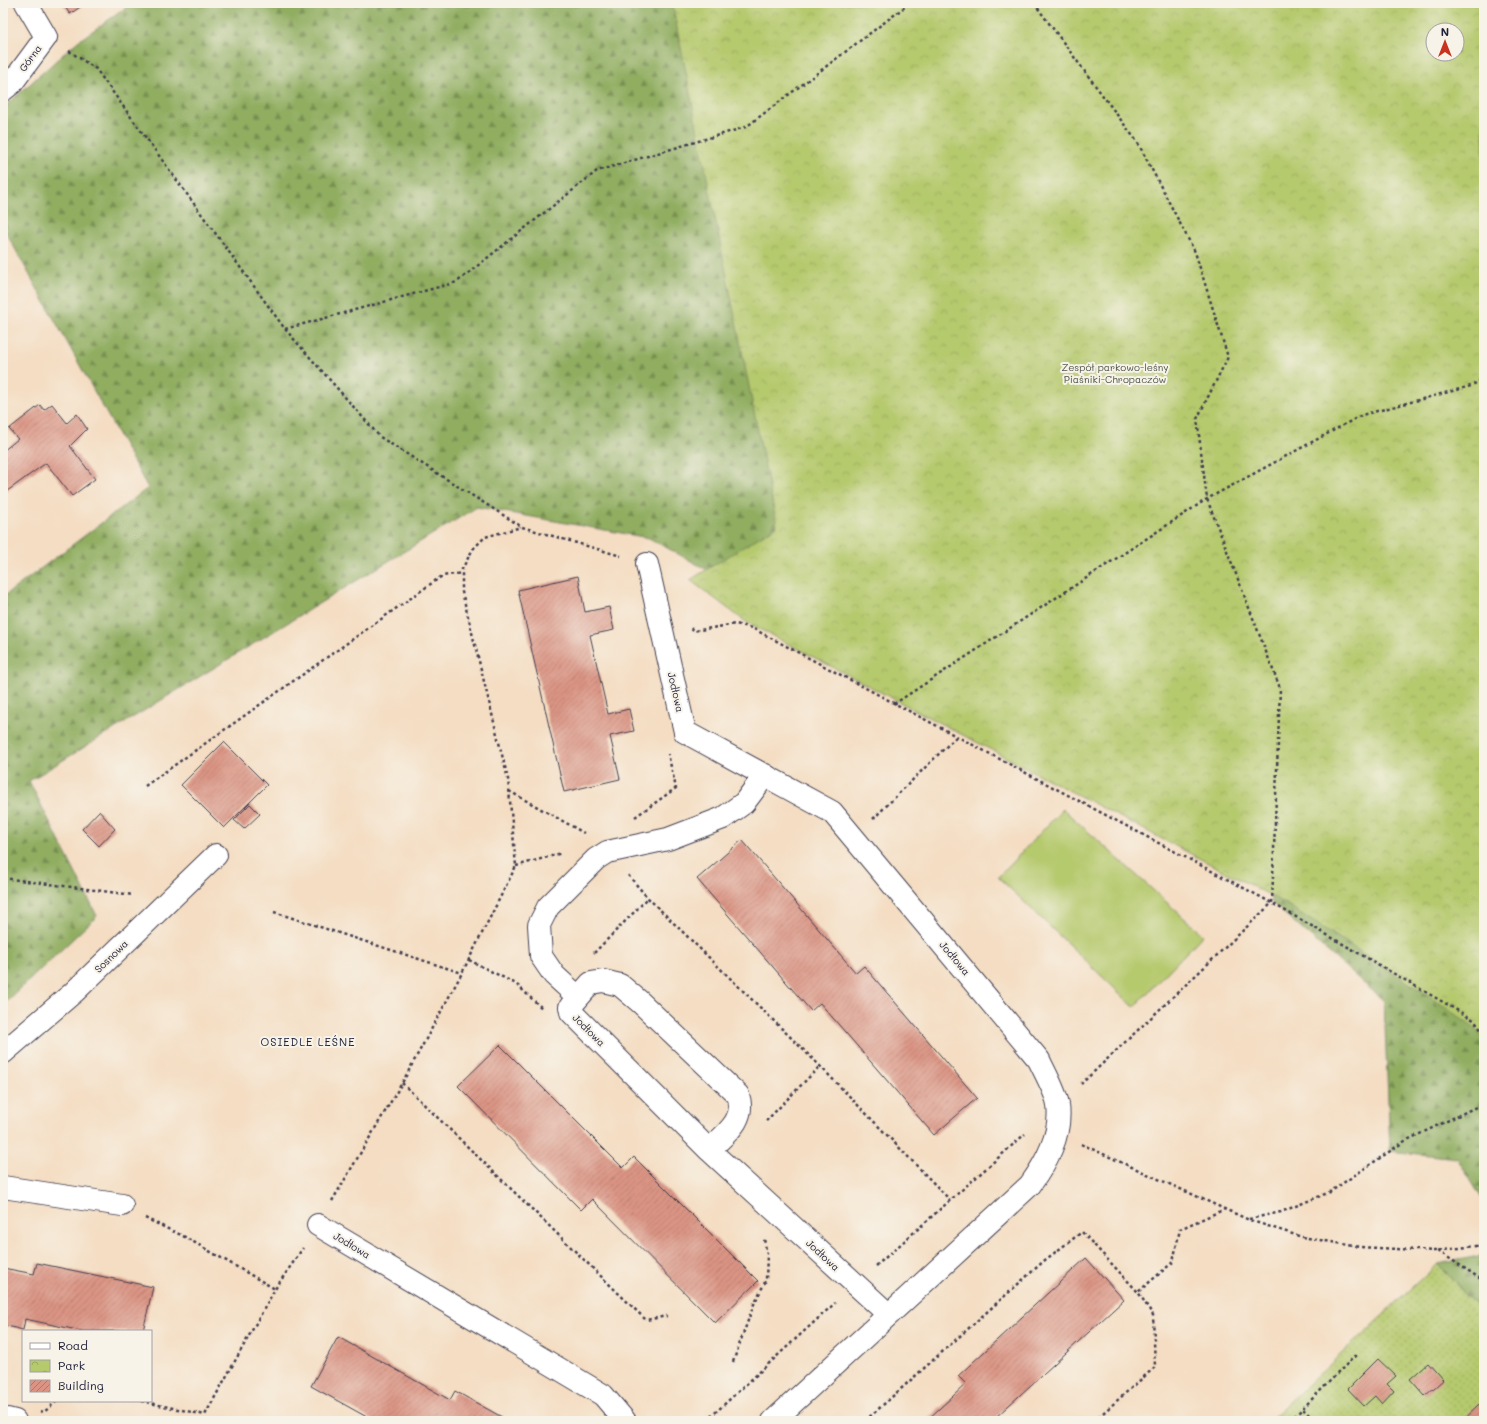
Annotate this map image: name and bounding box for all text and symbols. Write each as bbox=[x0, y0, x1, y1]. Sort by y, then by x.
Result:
north arrow bbox=[1425, 22, 1465, 62]
text: N bbox=[1441, 24, 1449, 39]
street label: Górna bbox=[15, 42, 45, 74]
park label: Zespół parkowo-leśny Piaśniki-Chropaczów bbox=[1061, 360, 1169, 386]
street label: Jodłowa bbox=[665, 671, 687, 713]
street label: Sosnowa bbox=[91, 936, 131, 976]
street label: Jodłowa bbox=[937, 938, 973, 978]
street label: Jodłowa bbox=[570, 1011, 608, 1049]
district label: OSIEDLE LEŚNE bbox=[261, 1034, 355, 1049]
street label: Jodłowa bbox=[331, 1228, 373, 1262]
street label: Jodłowa bbox=[803, 1236, 843, 1274]
legend bbox=[22, 1330, 152, 1402]
text: Road bbox=[58, 1337, 88, 1353]
text: Park bbox=[58, 1357, 85, 1373]
text: Building bbox=[58, 1377, 104, 1393]

